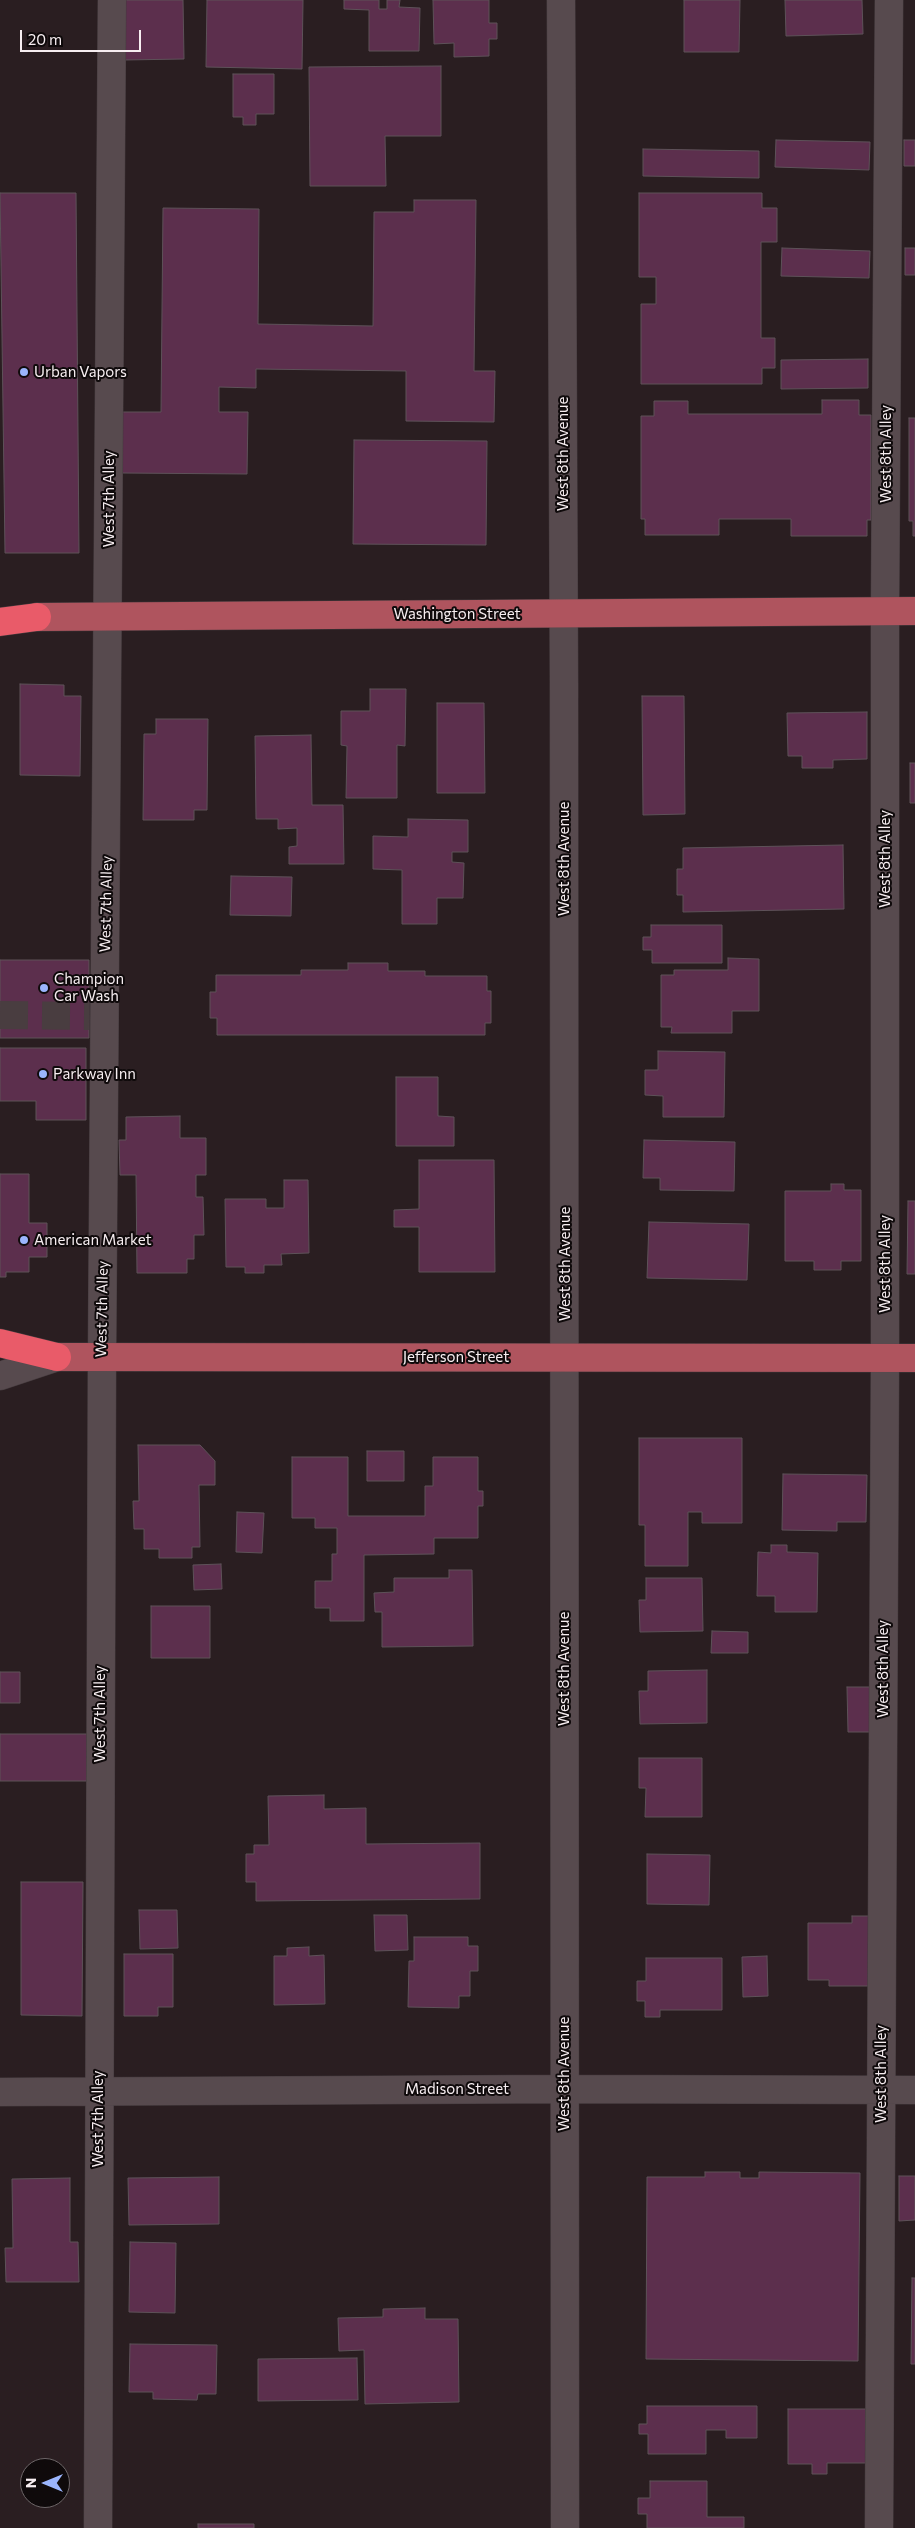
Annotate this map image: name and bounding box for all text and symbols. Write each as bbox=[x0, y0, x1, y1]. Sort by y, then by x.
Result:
scale bar bbox=[22, 20, 144, 52]
text: 20 m bbox=[28, 30, 62, 48]
place label: Urban Vapors bbox=[34, 363, 127, 381]
marker: Urban Vapors bbox=[18, 366, 30, 378]
street label: West 8th Avenue bbox=[554, 397, 572, 511]
street label: West 8th Alley bbox=[877, 405, 895, 503]
street label: West 7th Alley bbox=[100, 451, 118, 547]
street label: Washington Street bbox=[393, 605, 521, 623]
street label: West 8th Avenue bbox=[555, 802, 573, 916]
street label: West 8th Alley bbox=[876, 810, 894, 908]
street label: West 7th Alley bbox=[96, 855, 116, 953]
place label: Champion Car Wash bbox=[54, 970, 124, 1005]
marker: Champion Car Wash bbox=[38, 982, 50, 994]
place label: Parkway Inn bbox=[53, 1065, 136, 1083]
marker: Parkway Inn bbox=[37, 1068, 49, 1080]
street label: West 8th Avenue bbox=[556, 1207, 574, 1321]
street label: West 8th Alley bbox=[876, 1215, 894, 1313]
place label: American Market bbox=[34, 1231, 152, 1249]
marker: American Market bbox=[18, 1234, 30, 1246]
street label: West 7th Alley bbox=[92, 1260, 112, 1358]
street label: Jefferson Street bbox=[403, 1348, 509, 1366]
street label: West 8th Avenue bbox=[555, 1612, 573, 1726]
street label: West 8th Alley bbox=[874, 1620, 892, 1718]
street label: West 7th Alley bbox=[91, 1666, 109, 1762]
street label: West 8th Avenue bbox=[555, 2017, 573, 2131]
street label: West 8th Alley bbox=[872, 2025, 890, 2123]
street label: West 7th Alley bbox=[89, 2071, 107, 2167]
street label: Madison Street bbox=[405, 2080, 509, 2098]
north arrow bbox=[20, 2458, 70, 2508]
text: N bbox=[22, 2478, 39, 2488]

